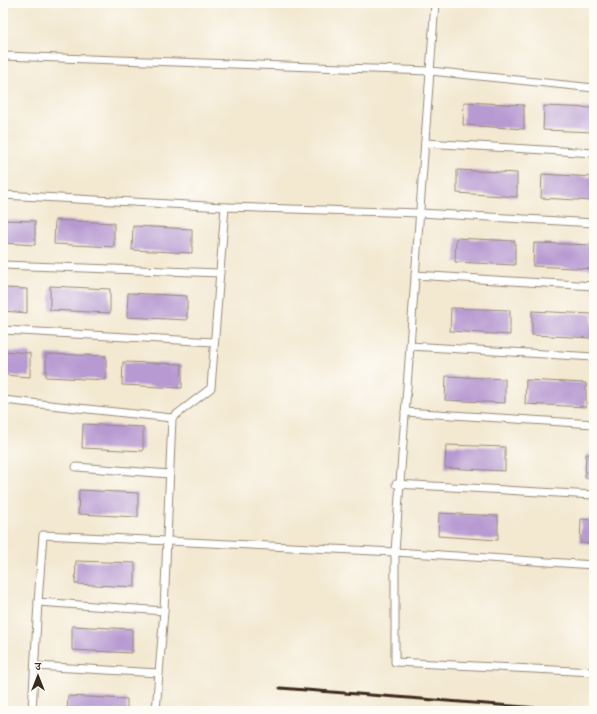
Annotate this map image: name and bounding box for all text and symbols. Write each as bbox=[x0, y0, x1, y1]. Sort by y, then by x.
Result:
north arrow bbox=[18, 656, 58, 696]
text: उ bbox=[34, 659, 42, 674]

